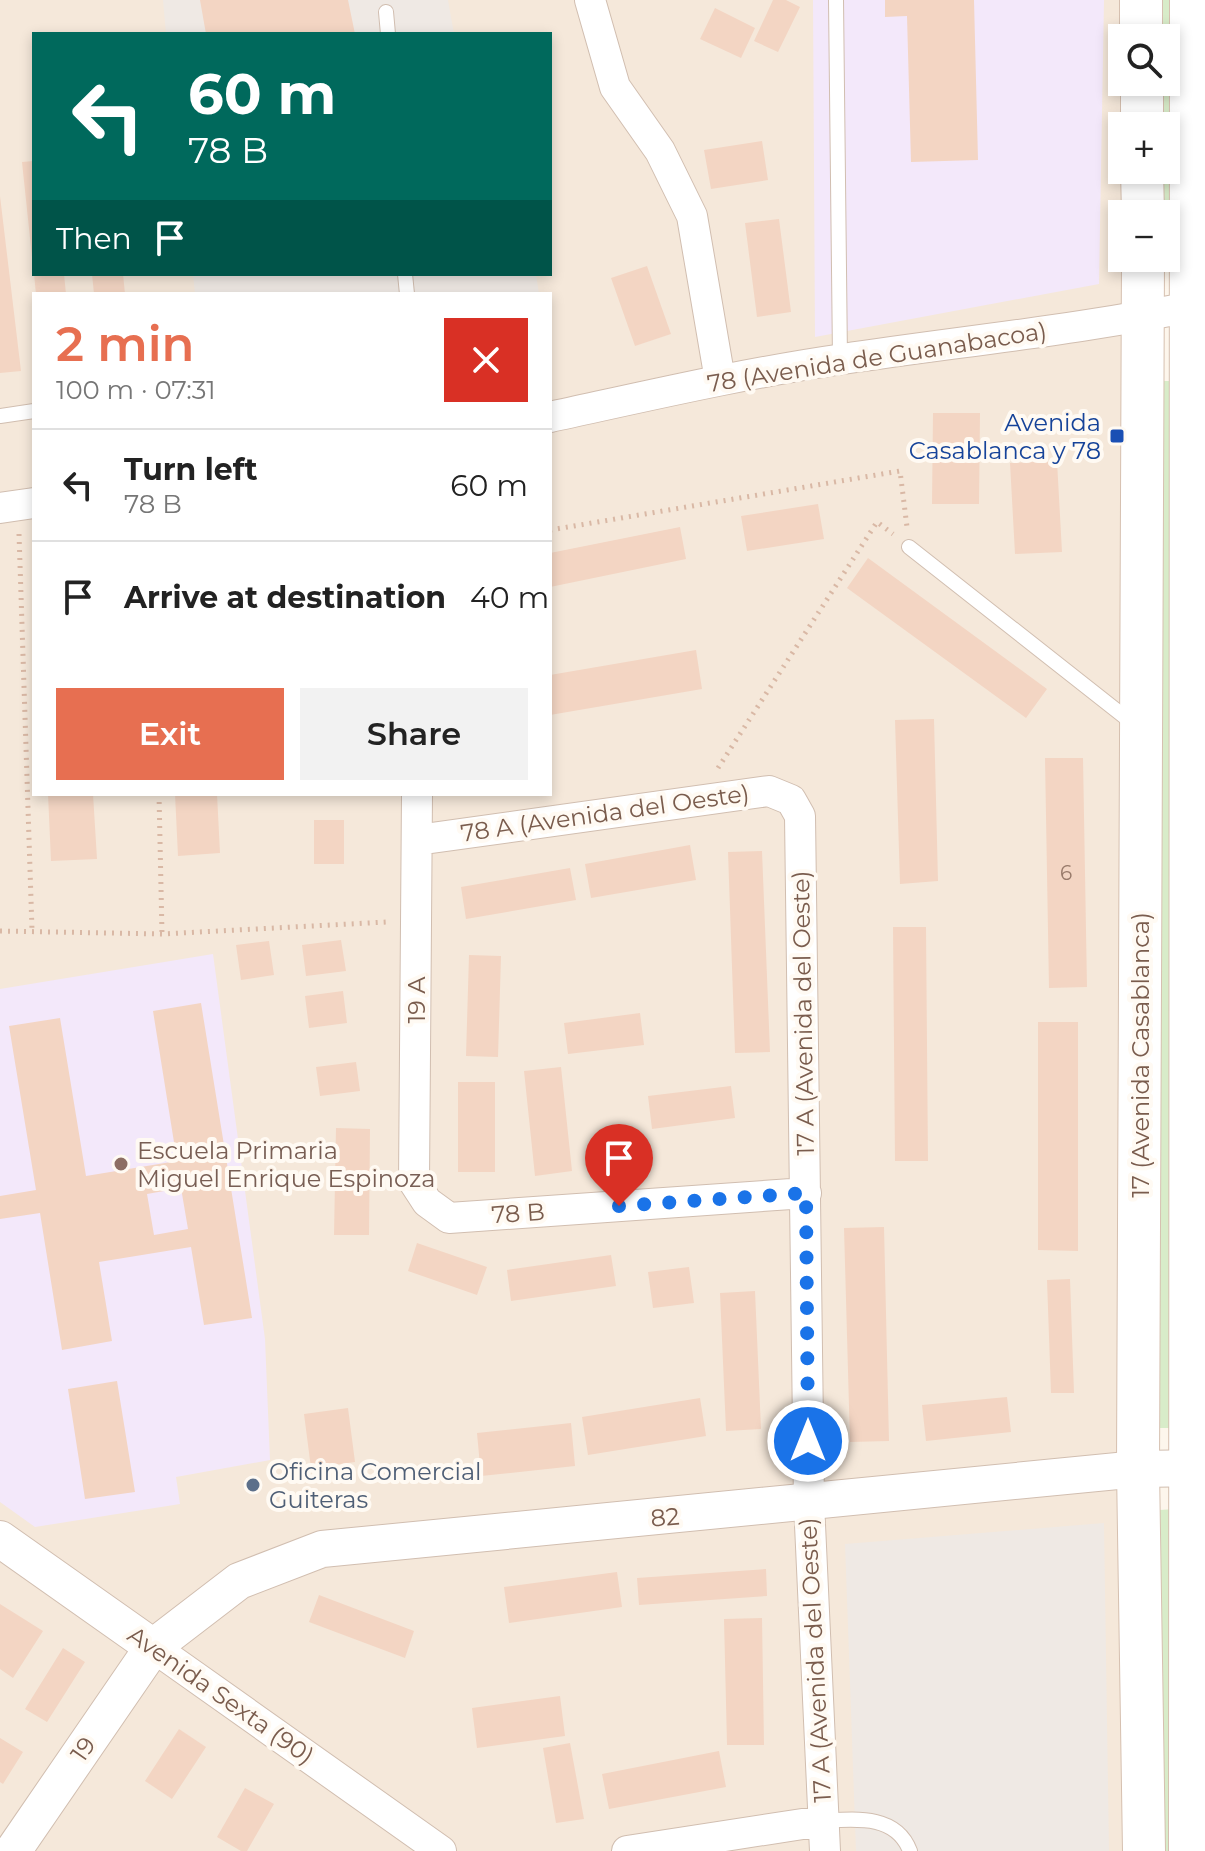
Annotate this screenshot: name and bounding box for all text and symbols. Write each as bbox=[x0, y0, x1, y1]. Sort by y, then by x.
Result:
map controls bbox=[1108, 24, 1180, 272]
button: search bbox=[1108, 24, 1180, 96]
text: 60 m bbox=[188, 60, 336, 128]
icon: left bbox=[56, 64, 160, 168]
button: + bbox=[1108, 112, 1180, 184]
text: 78 B bbox=[188, 128, 268, 172]
button: − bbox=[1108, 200, 1180, 272]
icon: arrive bbox=[148, 216, 192, 260]
text: Then bbox=[56, 220, 132, 257]
text: 2 min bbox=[56, 315, 194, 373]
street label: 78 (Avenida de Guanabacoa) bbox=[705, 316, 1049, 398]
button: close bbox=[444, 318, 528, 402]
text: 100 m · 07:31 bbox=[56, 374, 216, 406]
place label: Avenida Casablanca y 78 bbox=[909, 408, 1101, 465]
marker: Avenida Casablanca y 78 bbox=[1108, 427, 1126, 445]
text: Turn left bbox=[124, 451, 257, 488]
icon: left bbox=[56, 463, 100, 507]
text: 60 m bbox=[450, 467, 528, 504]
text: 78 B bbox=[124, 488, 182, 520]
icon: arrive bbox=[56, 575, 100, 619]
text: Arrive at destination bbox=[124, 579, 446, 616]
text: 40 m bbox=[470, 579, 549, 616]
button: Exit bbox=[56, 688, 284, 780]
button: Share bbox=[300, 688, 528, 780]
street label: 78 A (Avenida del Oeste) bbox=[459, 778, 751, 848]
house number: 6 bbox=[1060, 861, 1072, 885]
street label: 17 A (Avenida del Oeste) bbox=[786, 870, 820, 1156]
street label: 17 (Avenida Casablanca) bbox=[1126, 912, 1155, 1198]
street label: 19 A bbox=[402, 976, 431, 1023]
pin bbox=[585, 1124, 653, 1206]
place label: Escuela Primaria Miguel Enrique Espinoza bbox=[137, 1136, 435, 1193]
icon: arrive bbox=[597, 1136, 641, 1180]
marker: Escuela Primaria Miguel Enrique Espinoza bbox=[112, 1155, 130, 1173]
street label: 78 B bbox=[490, 1197, 546, 1229]
position arrow bbox=[766, 1399, 850, 1483]
place label: Oficina Comercial Guiteras bbox=[269, 1457, 482, 1514]
marker: Oficina Comercial Guiteras bbox=[244, 1476, 262, 1494]
street label: 82 bbox=[649, 1501, 681, 1533]
street label: 17 A (Avenida del Oeste) bbox=[793, 1517, 837, 1803]
street label: Avenida Sexta (90) bbox=[122, 1620, 320, 1770]
street label: 19 bbox=[64, 1731, 102, 1767]

